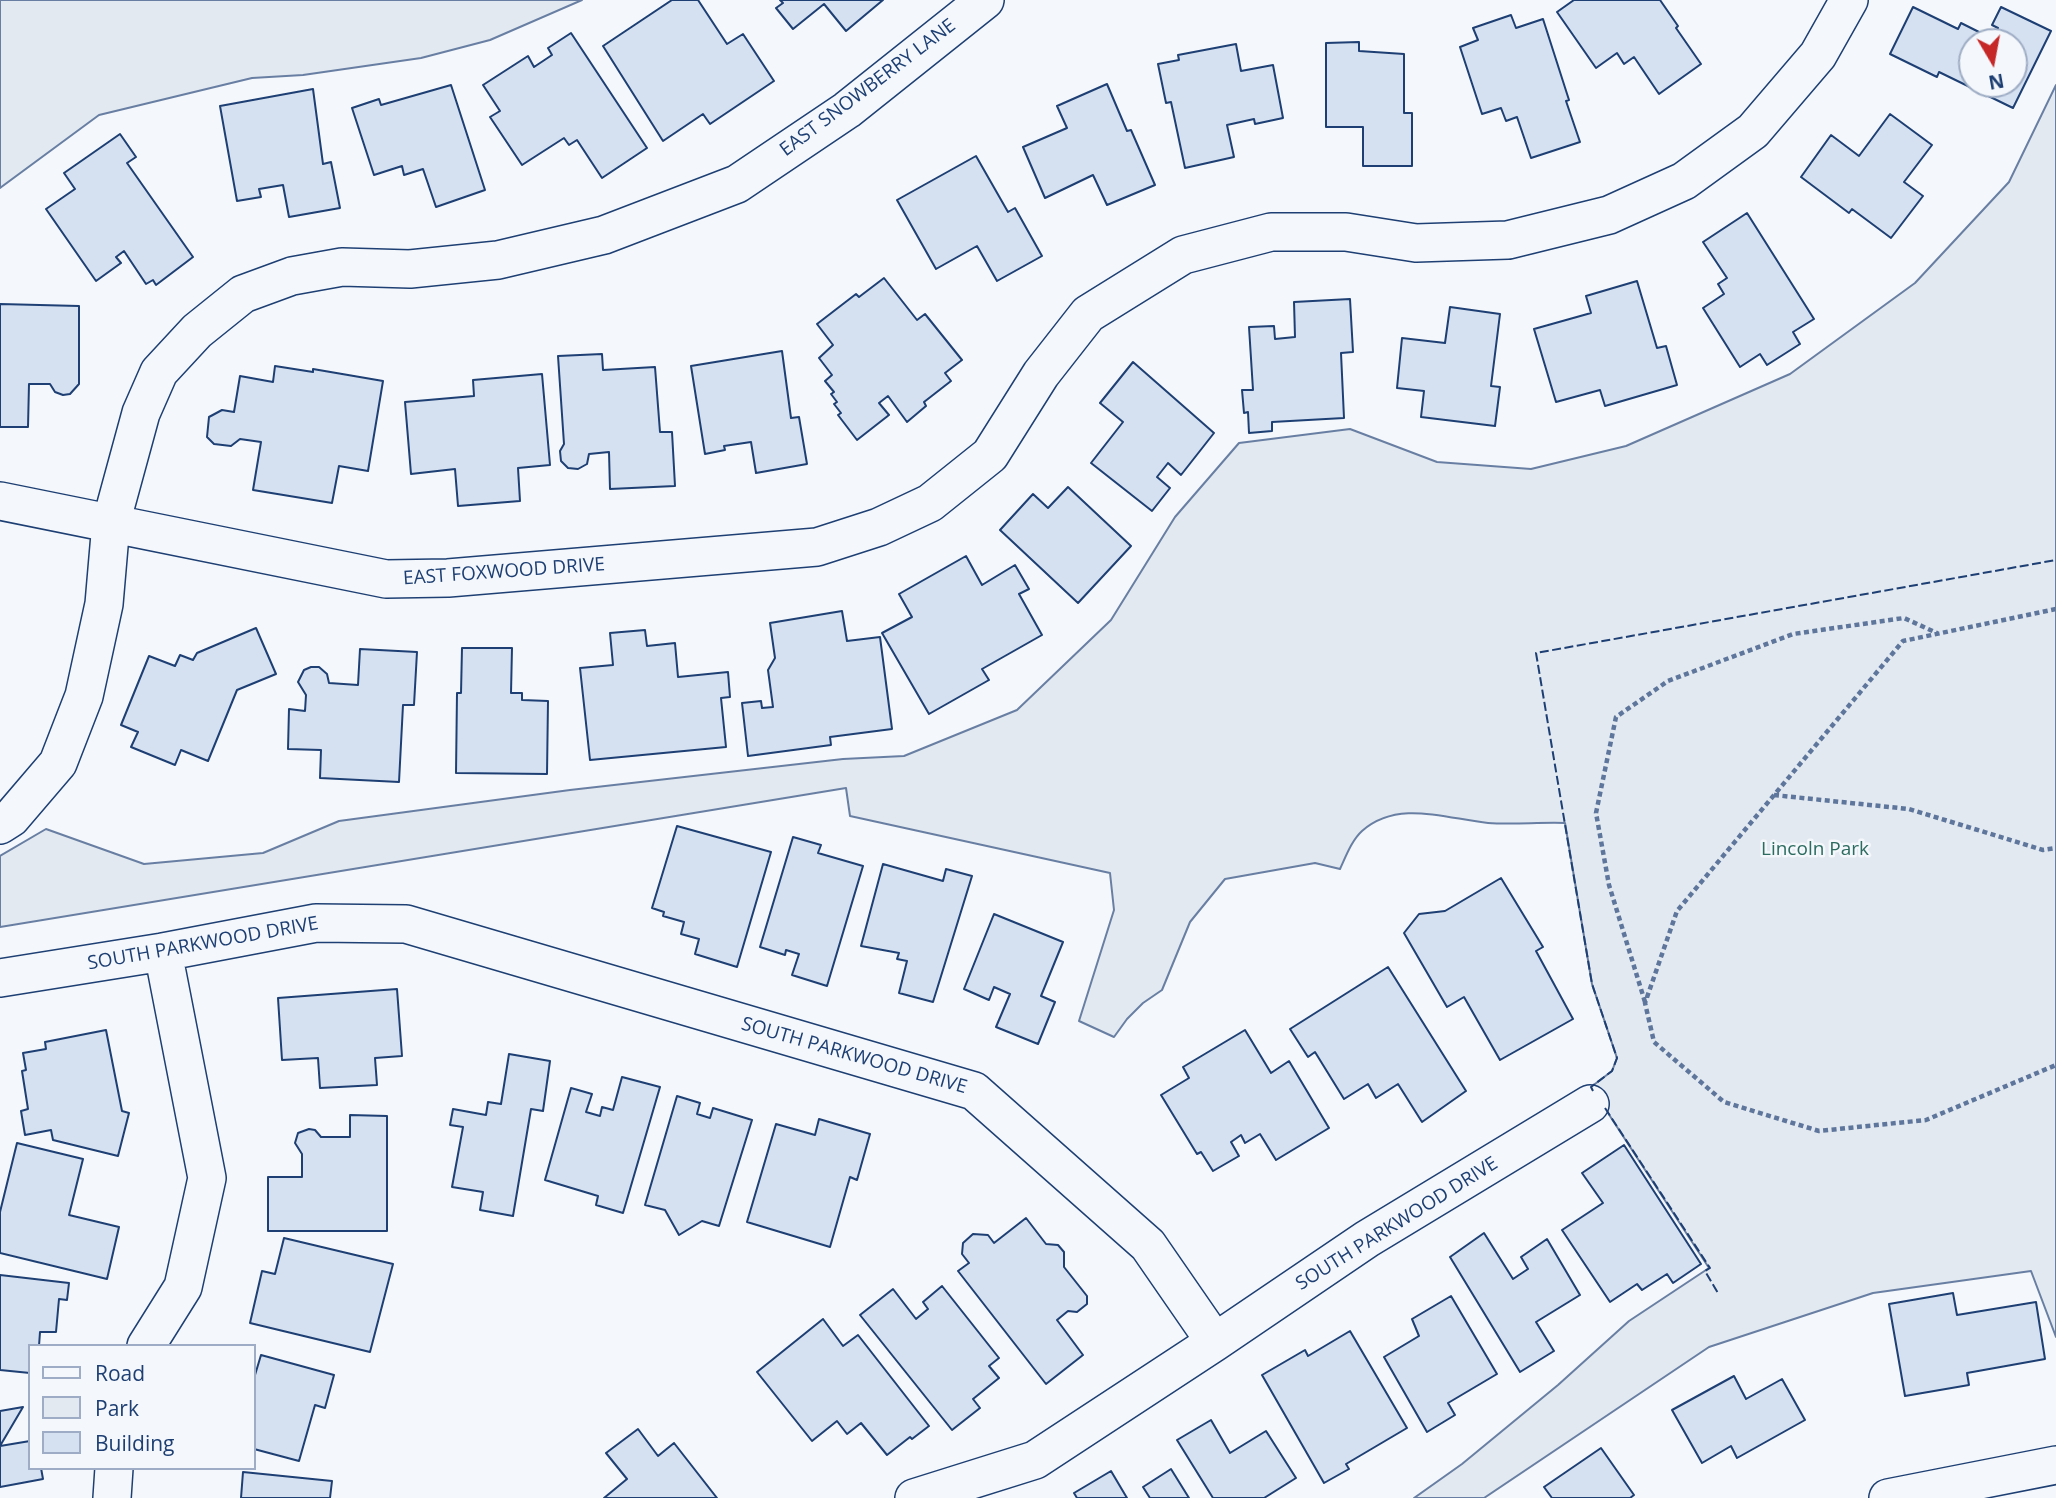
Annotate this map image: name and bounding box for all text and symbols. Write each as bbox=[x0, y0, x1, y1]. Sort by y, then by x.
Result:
street label: EAST SNOWBERRY LANE bbox=[776, 14, 960, 162]
north arrow bbox=[1958, 28, 2028, 98]
text: N bbox=[1986, 68, 2006, 96]
street label: EAST FOXWOOD DRIVE bbox=[402, 554, 606, 590]
park label: Lincoln Park bbox=[1761, 839, 1869, 861]
street label: SOUTH PARKWOOD DRIVE bbox=[86, 912, 320, 976]
street label: SOUTH PARKWOOD DRIVE bbox=[738, 1013, 970, 1099]
street label: SOUTH PARKWOOD DRIVE bbox=[1292, 1152, 1502, 1296]
legend bbox=[28, 1344, 256, 1470]
text: Road bbox=[95, 1359, 145, 1387]
text: Park bbox=[95, 1394, 139, 1422]
text: Building bbox=[95, 1429, 174, 1457]

